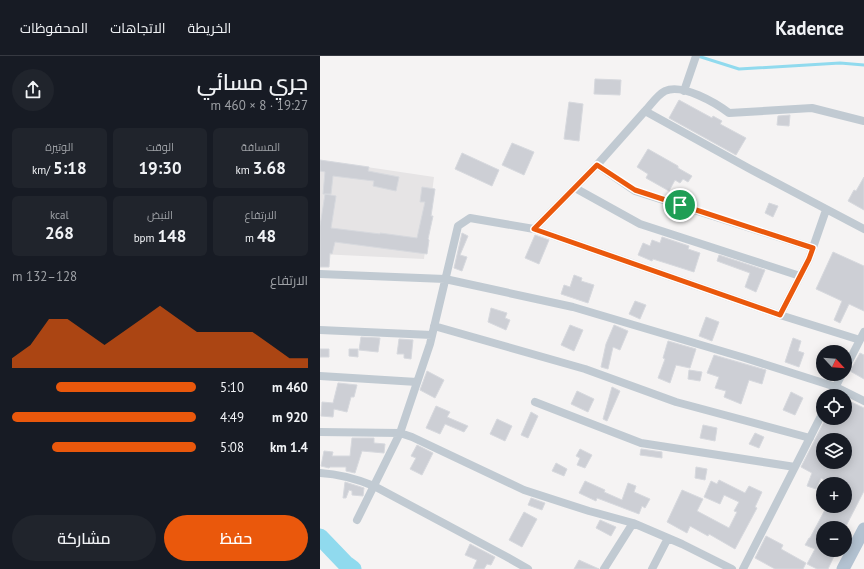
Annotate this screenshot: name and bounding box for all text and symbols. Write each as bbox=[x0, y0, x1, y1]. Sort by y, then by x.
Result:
text: Kadence bbox=[775, 16, 844, 40]
text: المحفوظات bbox=[20, 19, 88, 37]
text: الاتجاهات bbox=[110, 19, 166, 37]
text: الخريطة bbox=[188, 19, 231, 37]
text: جري مسائي bbox=[197, 68, 308, 96]
button: share bbox=[12, 69, 54, 111]
text: 19:27 · 8 × 460 m bbox=[210, 97, 308, 114]
text: الوتيرة bbox=[45, 140, 73, 154]
text: الوقت bbox=[146, 140, 174, 154]
text: المسافة bbox=[241, 140, 280, 154]
text: 5:18 bbox=[53, 157, 87, 179]
text: 19:30 bbox=[138, 157, 182, 179]
text: 3.68 bbox=[253, 157, 286, 179]
text: /km bbox=[32, 163, 53, 177]
text: km bbox=[236, 163, 253, 177]
pin bbox=[663, 188, 697, 222]
icon: arrive bbox=[669, 194, 691, 216]
text: kcal bbox=[50, 208, 69, 222]
text: النبض bbox=[147, 208, 173, 222]
text: الارتفاع bbox=[245, 208, 277, 222]
text: 268 bbox=[45, 222, 74, 244]
text: 148 bbox=[157, 225, 186, 247]
text: 48 bbox=[257, 225, 276, 247]
text: bpm bbox=[134, 231, 157, 245]
text: m bbox=[245, 231, 257, 245]
text: 128–132 m bbox=[12, 268, 77, 285]
text: الارتفاع bbox=[270, 272, 308, 289]
north arrow bbox=[816, 345, 852, 381]
map controls bbox=[816, 345, 852, 557]
text: 5:10 bbox=[220, 379, 244, 396]
text: 460 m bbox=[272, 379, 308, 396]
button: locate bbox=[816, 389, 852, 425]
text: 4:49 bbox=[220, 409, 244, 426]
text: 920 m bbox=[272, 409, 308, 426]
button: layers bbox=[816, 433, 852, 469]
text: 5:08 bbox=[220, 439, 244, 456]
text: 1.4 km bbox=[270, 439, 308, 456]
button: + bbox=[816, 477, 852, 513]
button: مشاركة bbox=[12, 515, 156, 561]
button: حفظ bbox=[164, 515, 308, 561]
button: − bbox=[816, 521, 852, 557]

